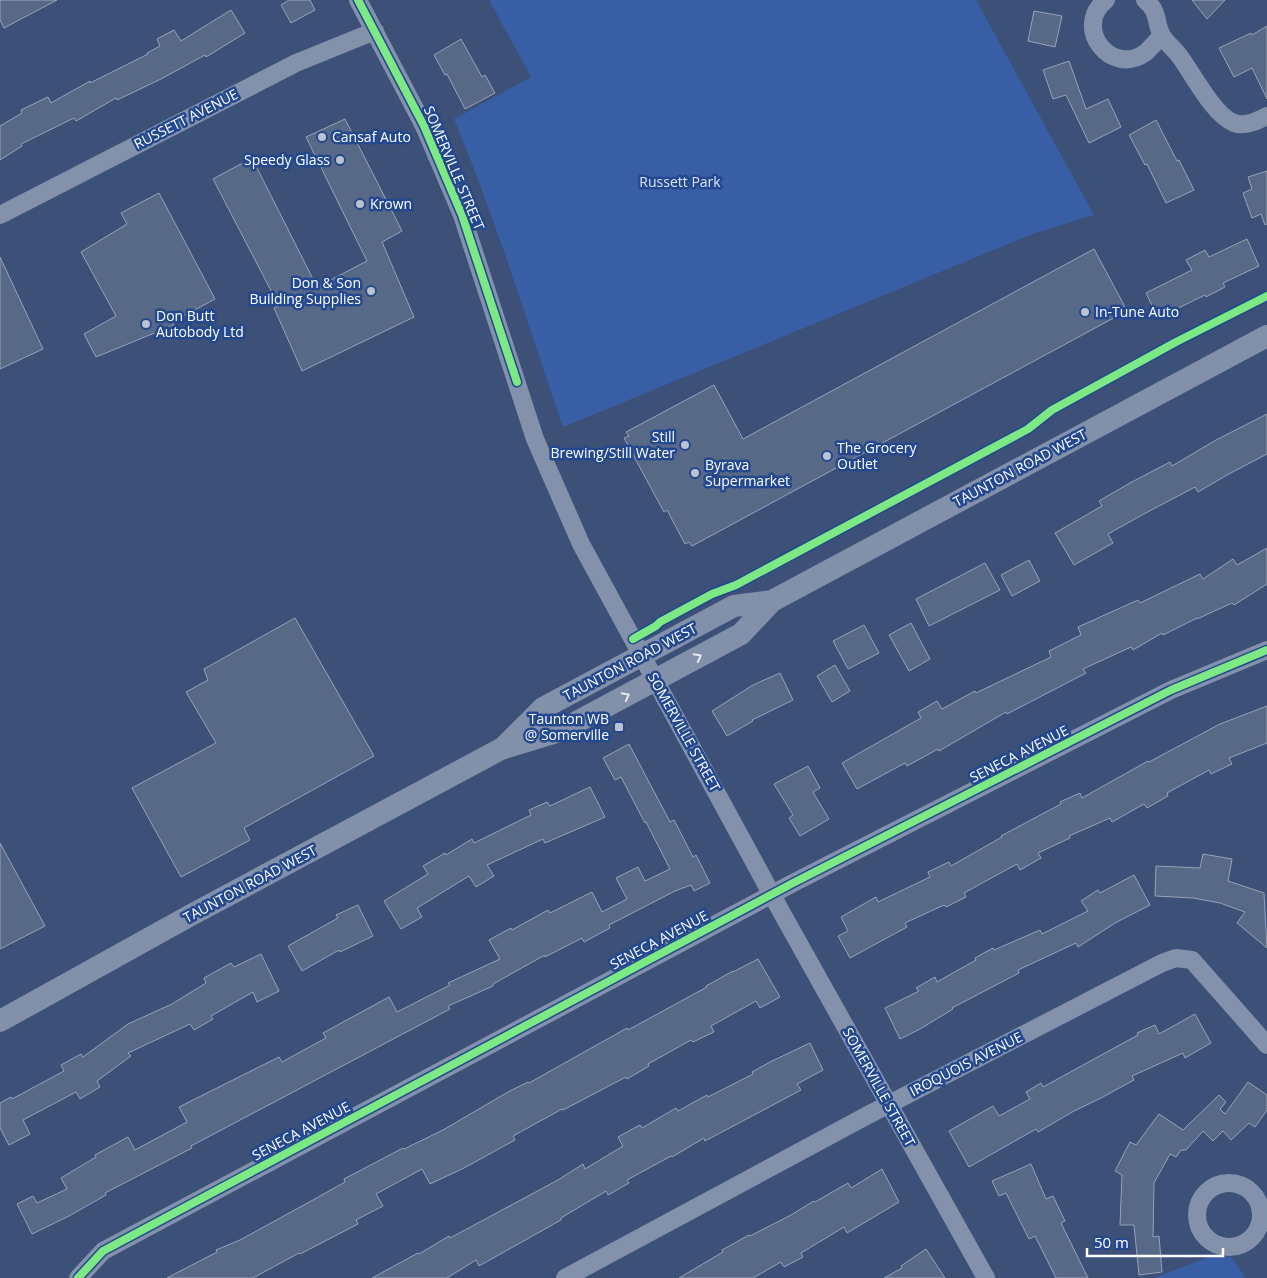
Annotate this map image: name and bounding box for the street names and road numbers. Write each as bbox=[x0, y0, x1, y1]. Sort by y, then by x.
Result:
street label: RUSSETT AVENUE bbox=[130, 84, 241, 153]
street label: SOMERVILLE STREET bbox=[420, 103, 489, 233]
street label: TAUNTON ROAD WEST bbox=[950, 424, 1090, 511]
street label: TAUNTON ROAD WEST bbox=[560, 618, 700, 705]
street label: SOMERVILLE STREET bbox=[644, 669, 725, 795]
street label: SENECA AVENUE bbox=[966, 720, 1071, 787]
street label: TAUNTON ROAD WEST bbox=[180, 840, 320, 927]
street label: SENECA AVENUE bbox=[606, 906, 711, 973]
street label: SOMERVILLE STREET bbox=[839, 1024, 920, 1150]
street label: IROQUOIS AVENUE bbox=[906, 1027, 1025, 1100]
street label: SENECA AVENUE bbox=[248, 1097, 353, 1164]

